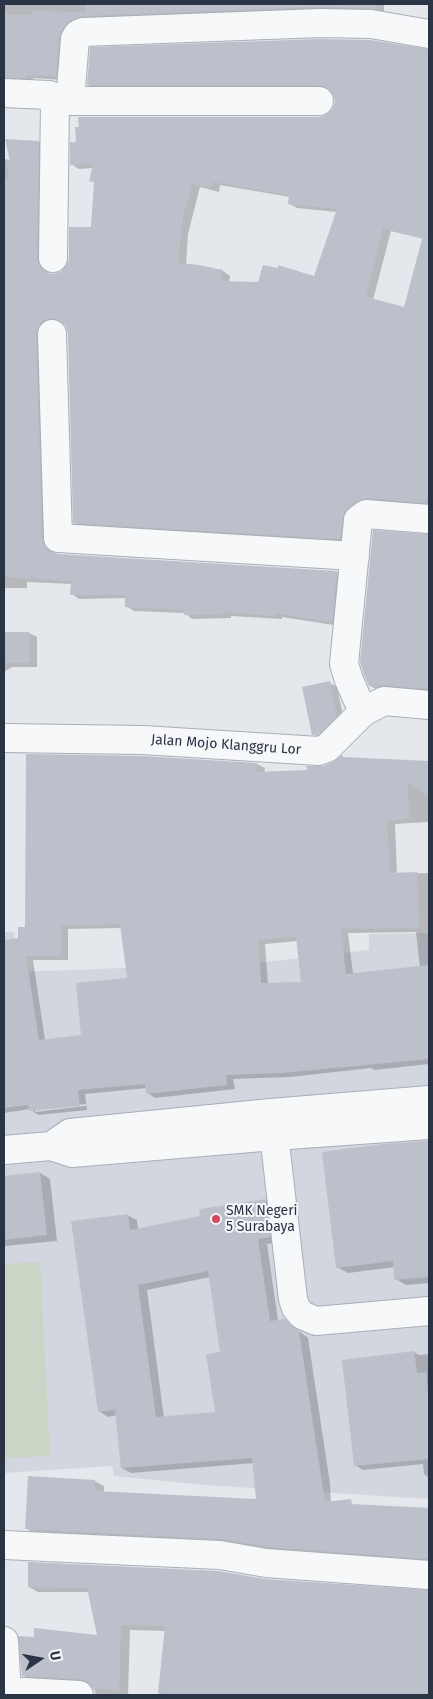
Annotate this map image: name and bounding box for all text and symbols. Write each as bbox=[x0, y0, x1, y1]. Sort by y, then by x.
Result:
street label: Jalan Mojo Klanggru Lor bbox=[150, 731, 302, 759]
place label: SMK Negeri 5 Surabaya bbox=[226, 1203, 298, 1236]
marker: SMK Negeri 5 Surabaya bbox=[210, 1213, 222, 1225]
north arrow bbox=[15, 1634, 65, 1684]
text: U bbox=[46, 1650, 64, 1662]

